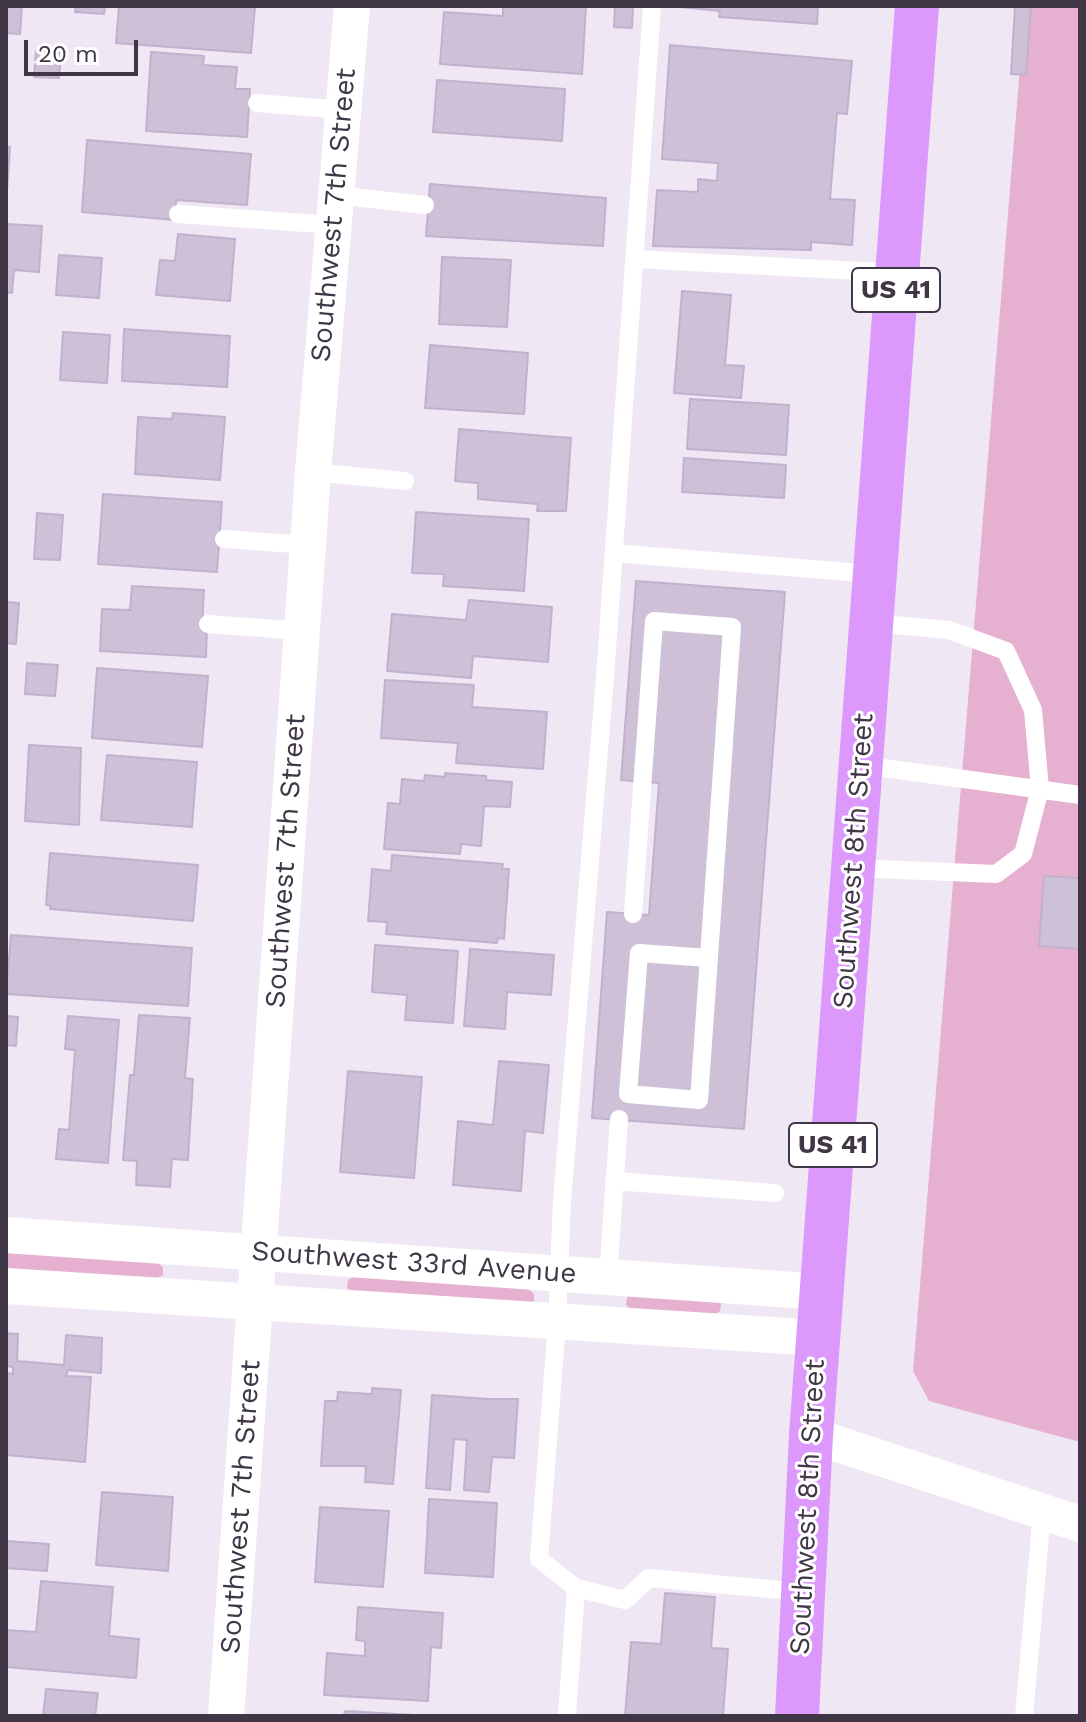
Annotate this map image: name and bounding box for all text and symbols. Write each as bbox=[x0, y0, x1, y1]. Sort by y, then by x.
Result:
scale bar bbox=[28, 24, 142, 74]
text: 20 m bbox=[38, 40, 98, 68]
street label: Southwest 7th Street bbox=[304, 67, 364, 363]
road number: US 41 bbox=[852, 268, 940, 312]
street label: Southwest 8th Street bbox=[827, 712, 881, 1010]
street label: Southwest 7th Street bbox=[259, 713, 313, 1009]
road number: US 41 bbox=[789, 1123, 877, 1167]
street label: Southwest 33rd Avenue bbox=[250, 1235, 578, 1291]
street label: Southwest 8th Street bbox=[783, 1358, 833, 1656]
street label: Southwest 7th Street bbox=[214, 1359, 268, 1655]

